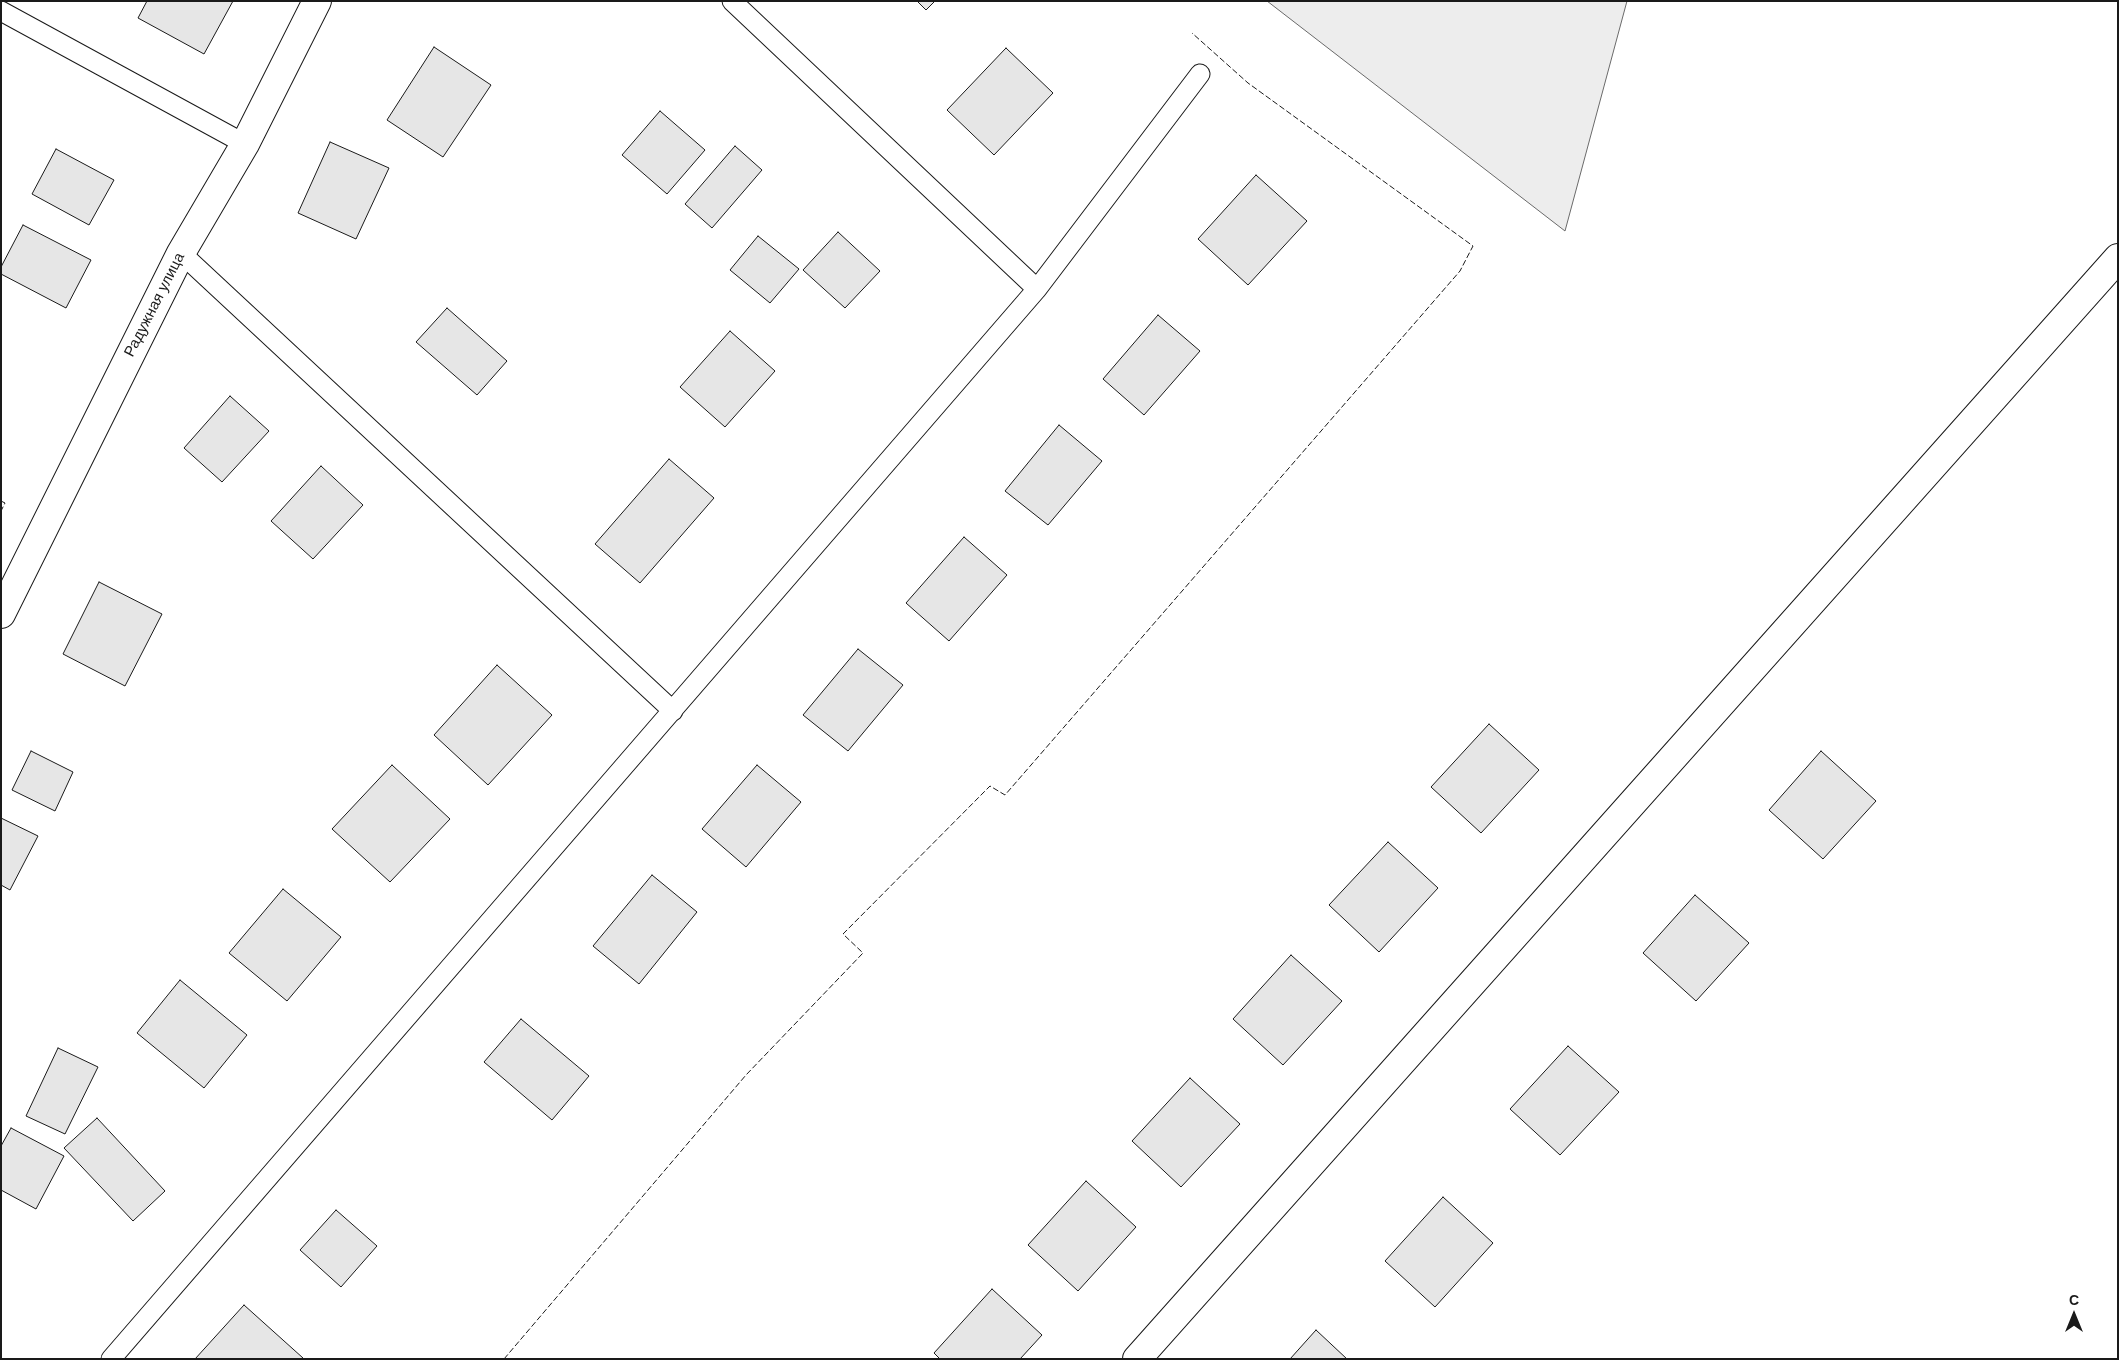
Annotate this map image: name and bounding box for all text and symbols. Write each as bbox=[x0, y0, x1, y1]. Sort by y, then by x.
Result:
street label: Радужная улица bbox=[121, 250, 189, 360]
north arrow bbox=[2049, 1290, 2099, 1340]
text: С bbox=[2069, 1291, 2079, 1309]

